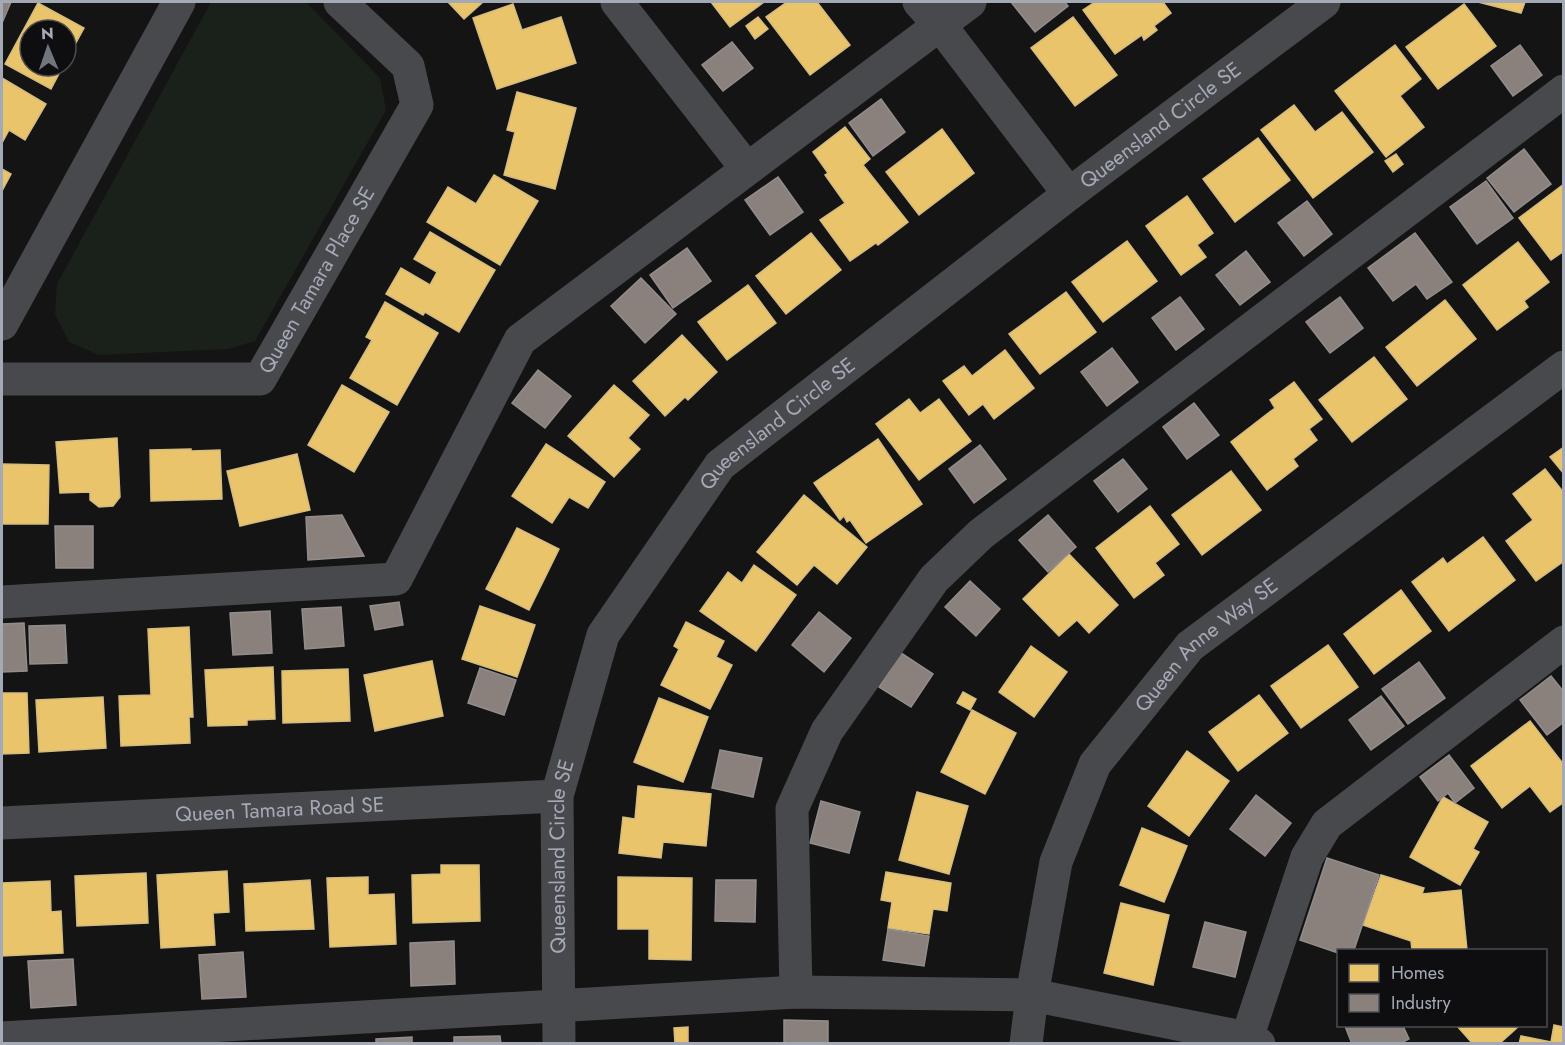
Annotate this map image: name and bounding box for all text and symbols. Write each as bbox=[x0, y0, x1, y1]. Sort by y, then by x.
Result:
north arrow bbox=[18, 18, 78, 78]
text: N bbox=[41, 22, 54, 45]
street label: Queensland Circle SE bbox=[1073, 55, 1247, 196]
street label: Queen Tamara Place SE bbox=[251, 181, 382, 379]
street label: Queensland Circle SE bbox=[692, 350, 862, 496]
street label: Queen Anne Way SE bbox=[1128, 571, 1284, 719]
street label: Queensland Circle SE bbox=[542, 756, 582, 954]
street label: Queen Tamara Road SE bbox=[174, 789, 385, 830]
legend bbox=[1337, 949, 1547, 1027]
text: Homes bbox=[1391, 960, 1444, 986]
text: Industry bbox=[1391, 990, 1451, 1016]

